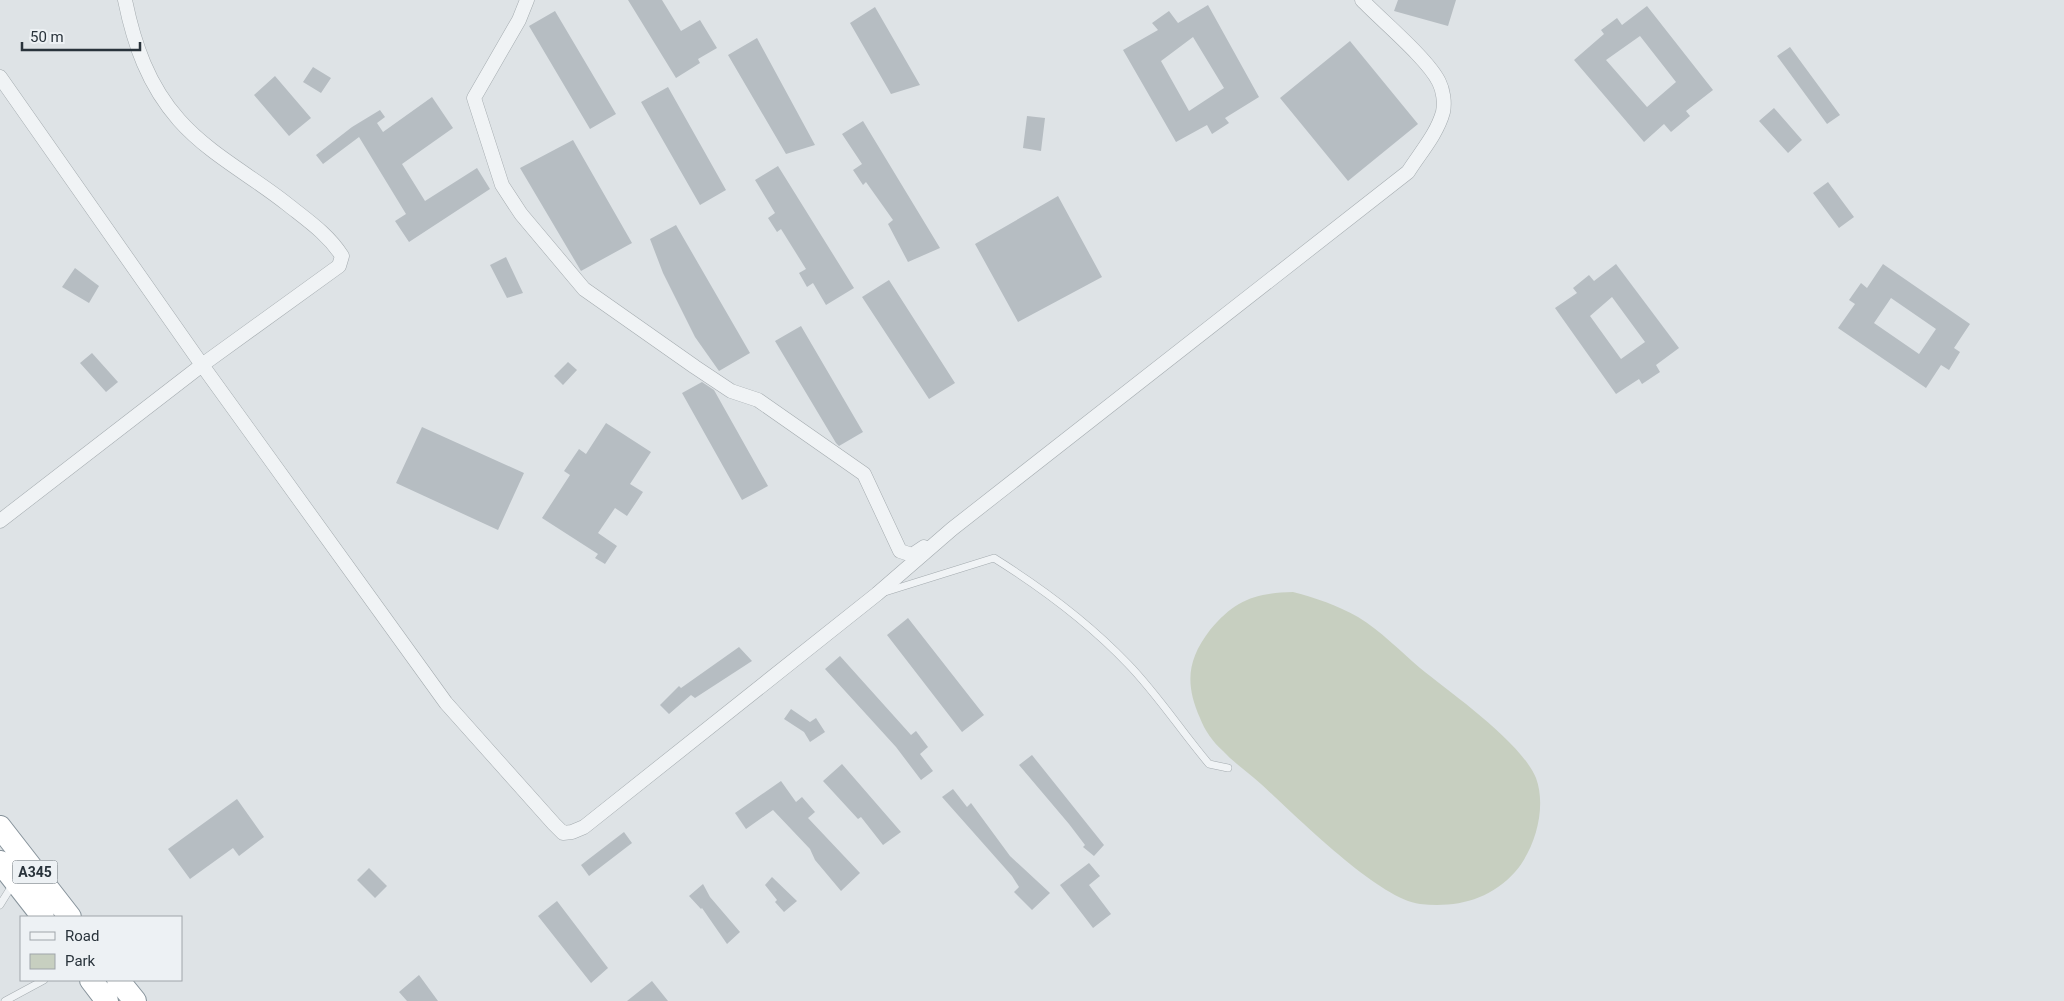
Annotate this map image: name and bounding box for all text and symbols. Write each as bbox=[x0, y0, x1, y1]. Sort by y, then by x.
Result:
scale bar bbox=[22, 20, 140, 52]
text: 50 m bbox=[30, 28, 64, 46]
road number: A345 bbox=[12, 860, 58, 884]
legend bbox=[20, 916, 182, 981]
text: Road bbox=[65, 927, 99, 945]
text: Park bbox=[65, 952, 96, 970]

